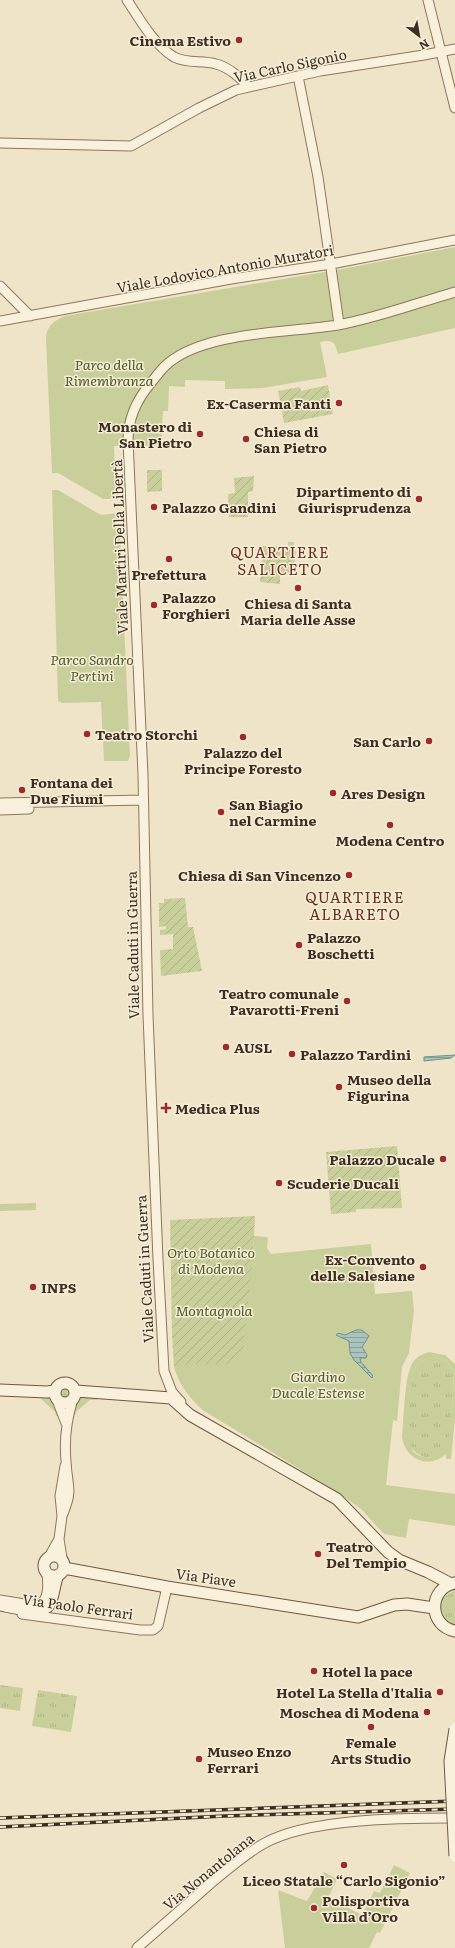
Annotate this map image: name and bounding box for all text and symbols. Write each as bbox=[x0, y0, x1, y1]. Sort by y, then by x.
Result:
north arrow bbox=[399, 16, 439, 56]
place label: Cinema Estivo bbox=[129, 30, 231, 50]
marker: Cinema Estivo bbox=[234, 35, 244, 45]
text: N bbox=[417, 36, 433, 55]
street label: Via Carlo Sigonio bbox=[232, 43, 348, 87]
street label: Viale Lodovico Antonio Muratori bbox=[115, 239, 335, 297]
park label: Parco della Rimembranza bbox=[65, 354, 153, 390]
place label: Ex-Caserma Fanti bbox=[207, 393, 331, 413]
marker: Ex-Caserma Fanti bbox=[334, 398, 344, 408]
place label: Monastero di San Pietro bbox=[98, 416, 192, 452]
place label: Chiesa di San Pietro bbox=[254, 421, 327, 457]
marker: Monastero di San Pietro bbox=[195, 429, 205, 439]
marker: Chiesa di San Pietro bbox=[241, 434, 251, 444]
street label: Viale Martiri Della Libertà bbox=[106, 459, 132, 635]
place label: Dipartimento di Giurisprudenza bbox=[296, 481, 412, 517]
marker: Dipartimento di Giurisprudenza bbox=[414, 494, 424, 504]
place label: Palazzo Gandini bbox=[162, 497, 276, 517]
marker: Palazzo Gandini bbox=[149, 502, 159, 512]
district label: QUARTIERE SALICETO bbox=[230, 540, 330, 580]
marker: Prefettura bbox=[164, 554, 174, 564]
place label: Prefettura bbox=[131, 564, 207, 584]
marker: Chiesa di Santa Maria delle Asse bbox=[293, 583, 303, 593]
place label: Palazzo Forghieri bbox=[162, 587, 230, 623]
place label: Chiesa di Santa Maria delle Asse bbox=[240, 593, 356, 629]
marker: Palazzo Forghieri bbox=[149, 600, 159, 610]
park label: Parco Sandro Pertini bbox=[50, 649, 134, 685]
place label: Teatro Storchi bbox=[95, 724, 198, 744]
marker: Teatro Storchi bbox=[82, 729, 92, 739]
place label: San Carlo bbox=[353, 731, 421, 751]
marker: Palazzo del Principe Foresto bbox=[238, 732, 248, 742]
marker: San Carlo bbox=[424, 736, 434, 746]
place label: Palazzo del Principe Foresto bbox=[184, 742, 302, 778]
place label: Fontana dei Due Fiumi bbox=[30, 772, 113, 808]
place label: Ares Design bbox=[341, 783, 426, 803]
marker: Fontana dei Due Fiumi bbox=[17, 785, 27, 795]
marker: Ares Design bbox=[328, 788, 338, 798]
place label: San Biagio nel Carmine bbox=[229, 794, 316, 830]
marker: San Biagio nel Carmine bbox=[216, 807, 226, 817]
marker: Modena Centro bbox=[385, 820, 395, 830]
place label: Modena Centro bbox=[336, 830, 445, 850]
place label: Chiesa di San Vincenzo bbox=[178, 865, 341, 885]
street label: Viale Caduti in Guerra bbox=[121, 870, 143, 1019]
marker: Chiesa di San Vincenzo bbox=[344, 870, 354, 880]
district label: QUARTIERE ALBARETO bbox=[305, 885, 405, 925]
place label: Palazzo Boschetti bbox=[307, 927, 375, 963]
marker: Palazzo Boschetti bbox=[294, 940, 304, 950]
place label: Teatro comunale Pavarotti-Freni bbox=[219, 983, 339, 1019]
marker: Teatro comunale Pavarotti-Freni bbox=[342, 996, 352, 1006]
place label: AUSL bbox=[234, 1037, 272, 1057]
marker: AUSL bbox=[221, 1042, 231, 1052]
place label: Palazzo Tardini bbox=[300, 1044, 411, 1064]
marker: Palazzo Tardini bbox=[287, 1049, 297, 1059]
place label: Museo della Figurina bbox=[347, 1069, 432, 1105]
marker: Museo della Figurina bbox=[334, 1082, 344, 1092]
place label: Medica Plus bbox=[175, 1098, 260, 1118]
marker: Medica Plus bbox=[160, 1102, 172, 1114]
place label: Palazzo Ducale bbox=[329, 1149, 435, 1169]
marker: Palazzo Ducale bbox=[438, 1154, 448, 1164]
place label: Scuderie Ducali bbox=[287, 1173, 399, 1193]
marker: Scuderie Ducali bbox=[274, 1178, 284, 1188]
street label: Viale Caduti in Guerra bbox=[130, 1194, 158, 1343]
park label: Orto Botanico di Modena bbox=[167, 1242, 255, 1278]
place label: Ex-Convento delle Salesiane bbox=[310, 1249, 415, 1285]
marker: Ex-Convento delle Salesiane bbox=[418, 1262, 428, 1272]
place label: INPS bbox=[41, 1277, 77, 1297]
marker: INPS bbox=[28, 1282, 38, 1292]
park label: Montagnola bbox=[175, 1300, 253, 1320]
park label: Giardino Ducale Estense bbox=[271, 1366, 365, 1402]
place label: Teatro Del Tempio bbox=[326, 1536, 407, 1572]
marker: Teatro Del Tempio bbox=[313, 1549, 323, 1559]
street label: Via Piave bbox=[175, 1563, 237, 1591]
street label: Via Paolo Ferrari bbox=[21, 1588, 135, 1624]
place label: Hotel la pace bbox=[322, 1661, 413, 1681]
marker: Hotel la pace bbox=[309, 1666, 319, 1676]
place label: Hotel La Stella d'Italia bbox=[276, 1682, 433, 1702]
marker: Hotel La Stella d'Italia bbox=[435, 1687, 445, 1697]
place label: Moschea di Modena bbox=[279, 1702, 420, 1722]
marker: Moschea di Modena bbox=[422, 1707, 432, 1717]
marker: Female Arts Studio bbox=[366, 1722, 376, 1732]
place label: Female Arts Studio bbox=[331, 1732, 412, 1768]
place label: Museo Enzo Ferrari bbox=[207, 1741, 292, 1777]
marker: Museo Enzo Ferrari bbox=[194, 1754, 204, 1764]
street label: Via Nonantolana bbox=[158, 1828, 258, 1914]
marker: Liceo Statale “Carlo Sigonio” bbox=[339, 1860, 349, 1870]
place label: Liceo Statale “Carlo Sigonio” bbox=[243, 1870, 445, 1890]
place label: Polisportiva Villa d’Oro bbox=[322, 1890, 411, 1926]
marker: Polisportiva Villa d’Oro bbox=[309, 1903, 319, 1913]

